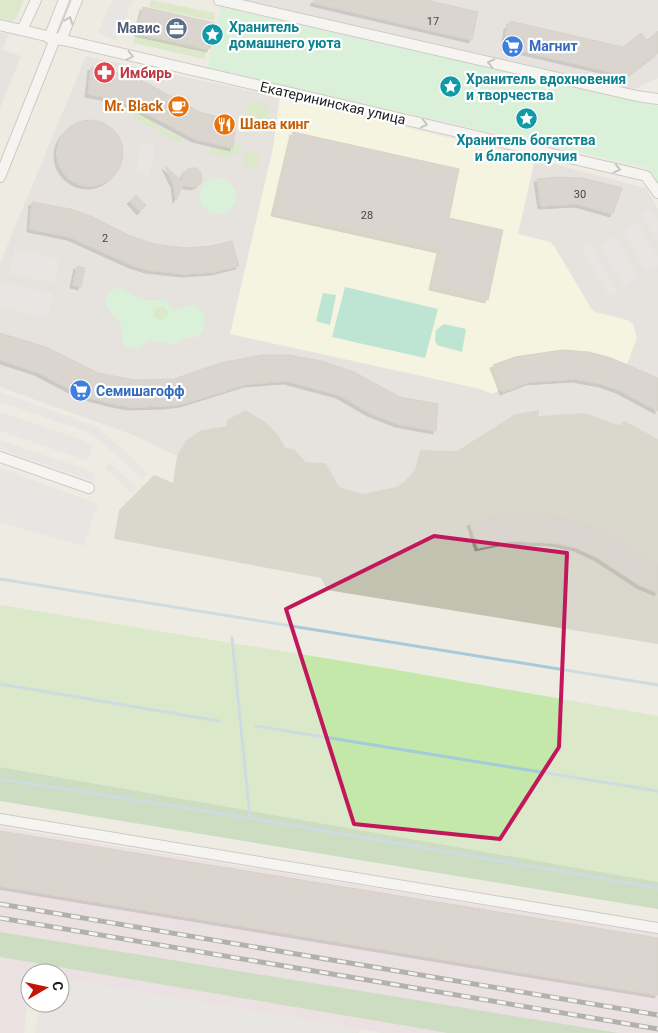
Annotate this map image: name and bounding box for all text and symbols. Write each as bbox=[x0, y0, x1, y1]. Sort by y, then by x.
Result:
house number: 17 bbox=[427, 15, 439, 28]
one-way arrow bbox=[63, 16, 73, 25]
office icon: Мавис bbox=[164, 16, 188, 40]
place label: Хранитель домашнего уюта bbox=[229, 19, 341, 51]
place label: Мавис bbox=[117, 20, 160, 36]
place icon: Хранитель домашнего уюта bbox=[201, 23, 225, 47]
supermarket icon: Магнит bbox=[501, 34, 525, 58]
place label: Магнит bbox=[529, 38, 578, 54]
one-way arrow bbox=[125, 50, 134, 61]
one-way arrow bbox=[486, 58, 495, 69]
pharmacy icon: Имбирь bbox=[92, 61, 116, 85]
place label: Имбирь bbox=[120, 65, 172, 81]
place label: Хранитель вдохновения и творчества bbox=[466, 71, 626, 103]
place icon: Хранитель вдохновения и творчества bbox=[438, 75, 462, 99]
street label: Екатерининская улица bbox=[259, 78, 407, 128]
cafe icon: Mr. Black bbox=[167, 94, 191, 118]
place label: Mr. Black bbox=[104, 98, 164, 114]
place icon: Хранитель богатства и благополучия bbox=[514, 106, 538, 130]
restaurant icon: Шава кинг bbox=[212, 112, 236, 136]
place label: Шава кинг bbox=[240, 116, 310, 132]
one-way arrow bbox=[420, 118, 429, 129]
place label: Хранитель богатства и благополучия bbox=[456, 132, 596, 164]
one-way arrow bbox=[612, 163, 621, 174]
house number: 30 bbox=[574, 188, 586, 201]
house number: 28 bbox=[361, 209, 373, 222]
house number: 2 bbox=[102, 232, 108, 245]
supermarket icon: Семишагофф bbox=[68, 379, 92, 403]
place label: Семишагофф bbox=[96, 383, 184, 399]
north arrow bbox=[20, 963, 70, 1013]
text: С bbox=[49, 980, 66, 992]

